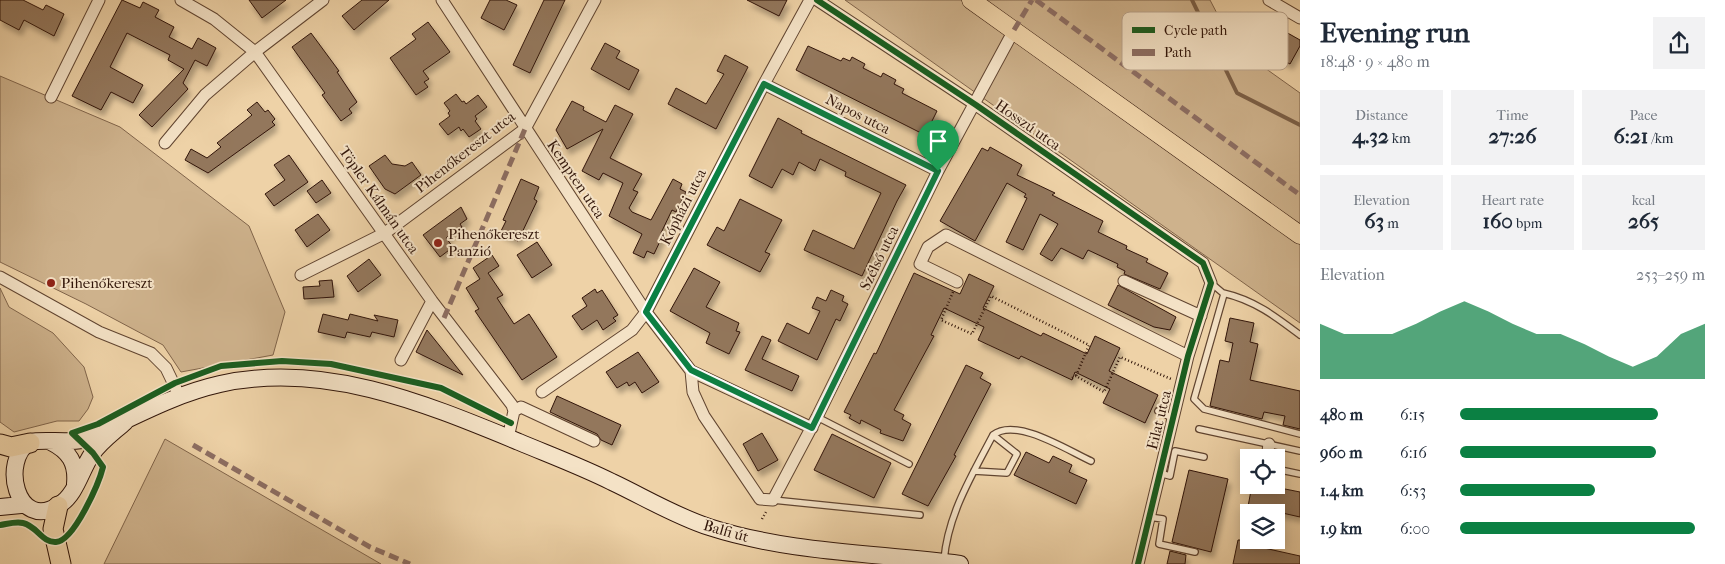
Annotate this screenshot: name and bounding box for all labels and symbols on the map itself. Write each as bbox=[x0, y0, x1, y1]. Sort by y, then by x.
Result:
legend bbox=[1122, 12, 1288, 70]
text: Cycle path bbox=[1164, 22, 1228, 39]
text: Path bbox=[1164, 44, 1192, 61]
street label: Napos utca bbox=[823, 90, 894, 138]
street label: Hosszú utca bbox=[992, 96, 1065, 155]
street label: Pihenőkereszt utca bbox=[411, 107, 519, 197]
pin bbox=[917, 120, 959, 171]
street label: Kempten utca bbox=[543, 136, 609, 223]
street label: Töpler Kálmán utca bbox=[335, 143, 423, 258]
street label: Kópházi utca bbox=[656, 165, 710, 248]
street label: Szélső utca bbox=[856, 222, 903, 293]
place label: Pihenőkereszt Panzió bbox=[448, 225, 540, 260]
marker: Pihenőkereszt Panzió bbox=[432, 237, 444, 249]
place label: Pihenőkereszt bbox=[61, 274, 153, 292]
marker: Pihenőkereszt bbox=[45, 277, 57, 289]
street label: Eilat utca bbox=[1143, 387, 1175, 452]
street label: Balfi út bbox=[701, 516, 751, 546]

